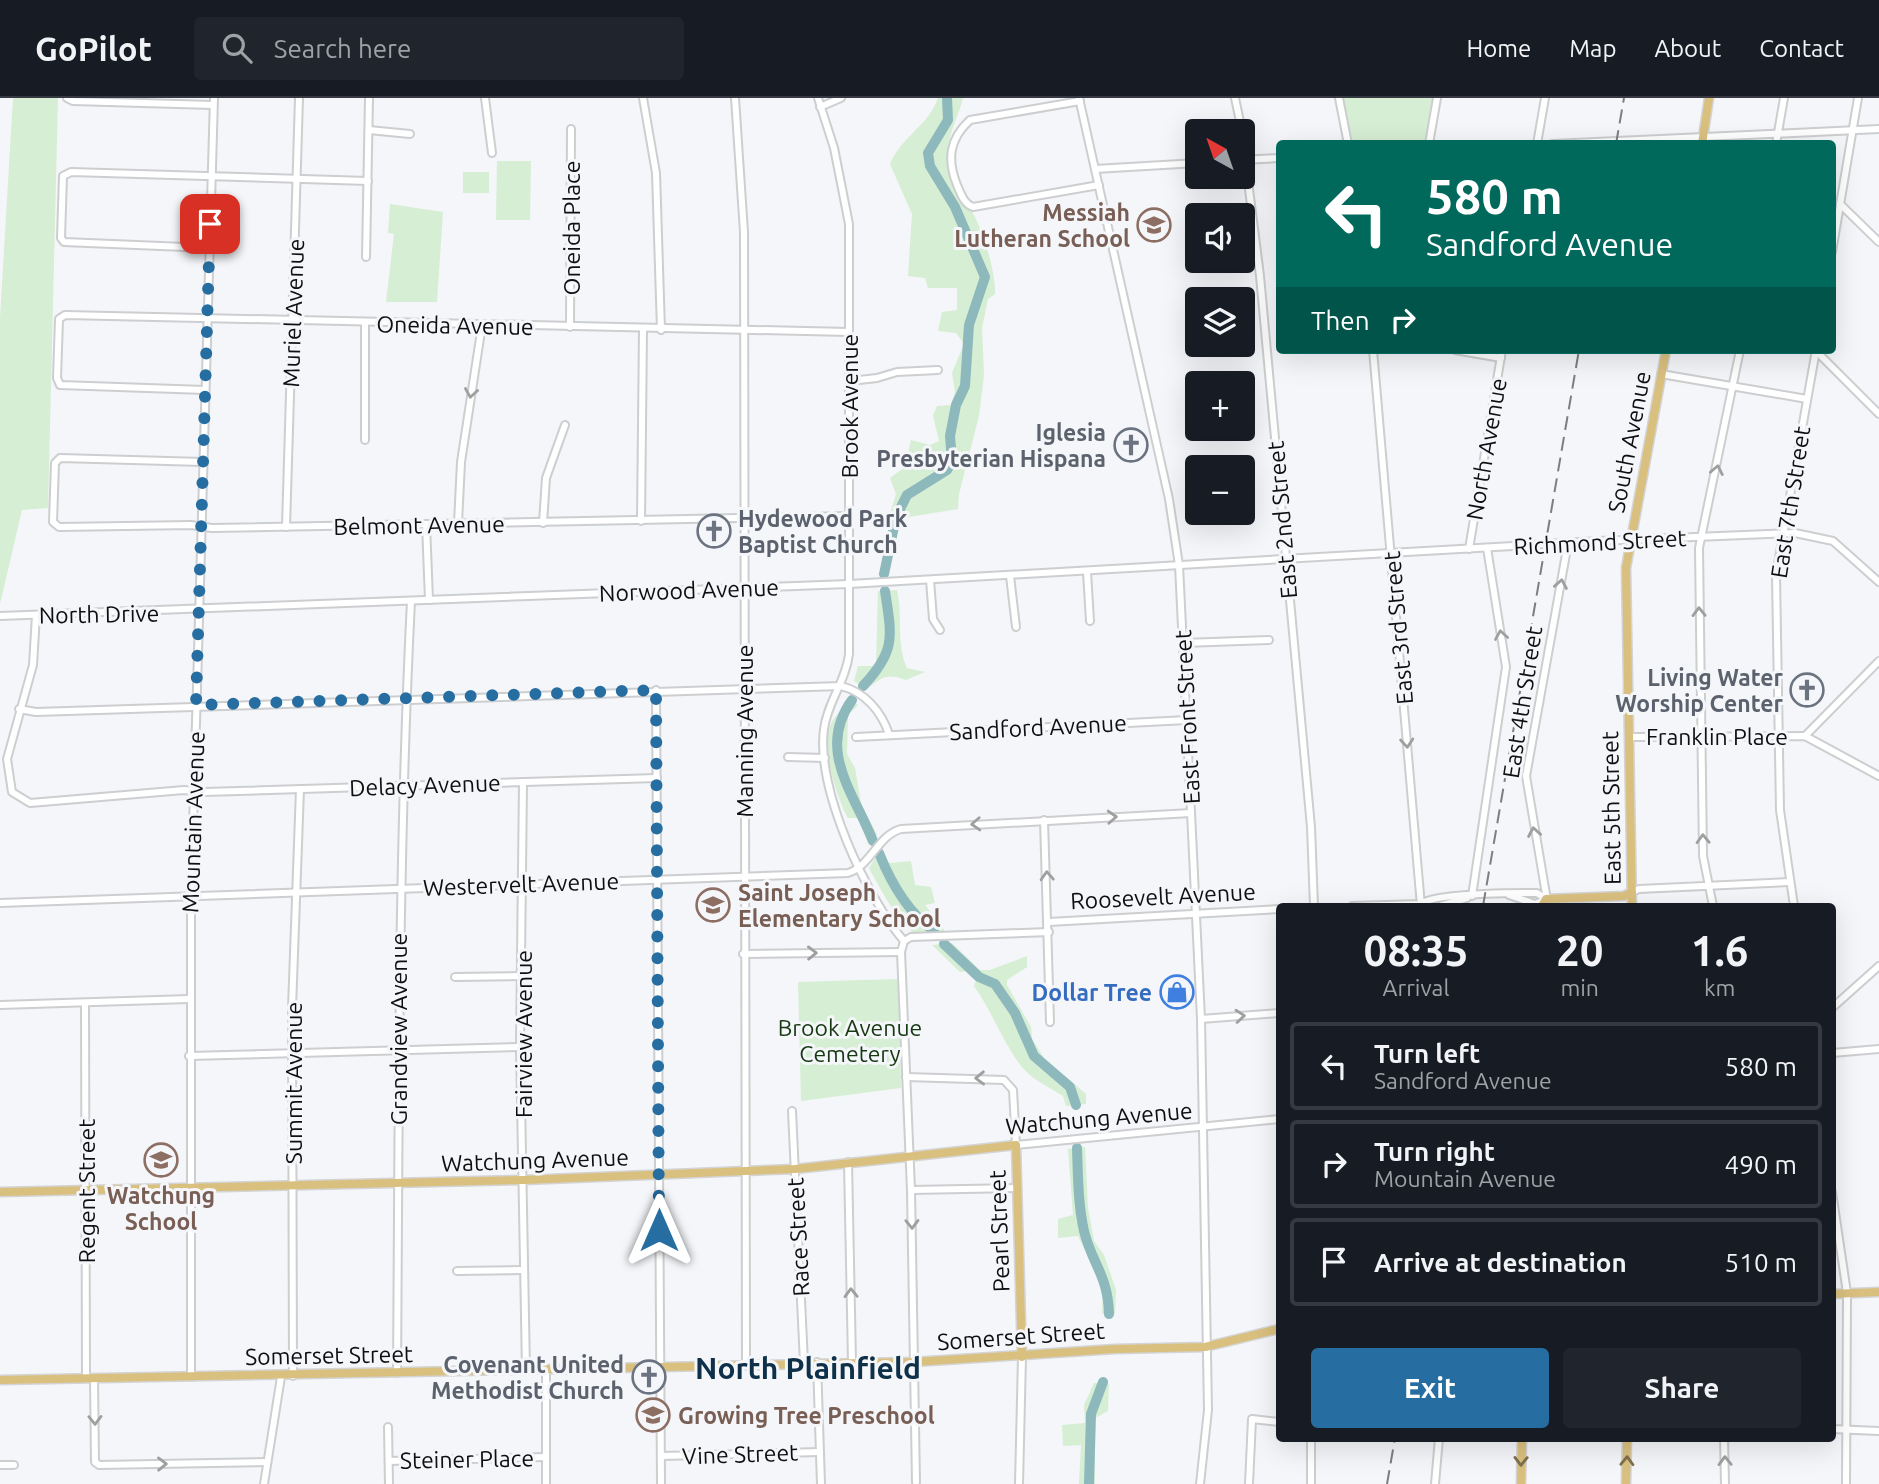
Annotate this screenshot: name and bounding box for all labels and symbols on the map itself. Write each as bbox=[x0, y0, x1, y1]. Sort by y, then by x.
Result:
north arrow bbox=[1185, 119, 1255, 189]
street label: Oneida Place bbox=[559, 161, 584, 295]
pin bbox=[180, 194, 240, 254]
place label: Messiah Lutheran School bbox=[954, 200, 1130, 251]
school or university icon: Messiah Lutheran School bbox=[1135, 206, 1173, 244]
street label: Muriel Avenue bbox=[278, 238, 308, 388]
street label: Oneida Avenue bbox=[376, 311, 534, 339]
street label: Brook Avenue bbox=[837, 334, 862, 478]
street label: South Avenue bbox=[1603, 369, 1655, 515]
street label: North Avenue bbox=[1461, 376, 1511, 522]
one-way arrow bbox=[464, 387, 479, 398]
place label: Iglesia Presbyterian Hispana bbox=[876, 420, 1106, 471]
street label: East 7th Street bbox=[1766, 424, 1814, 580]
church icon: Iglesia Presbyterian Hispana bbox=[1112, 426, 1150, 464]
street label: East 2nd Street bbox=[1263, 440, 1301, 600]
one-way arrow bbox=[1708, 464, 1723, 476]
place label: Hydewood Park Baptist Church bbox=[738, 506, 907, 557]
street label: Belmont Avenue bbox=[333, 511, 505, 539]
church icon: Hydewood Park Baptist Church bbox=[695, 512, 733, 550]
street label: Richmond Street bbox=[1513, 525, 1687, 559]
street label: East 3rd Street bbox=[1379, 550, 1417, 706]
street label: Norwood Avenue bbox=[599, 574, 779, 606]
one-way arrow bbox=[1552, 578, 1567, 590]
street label: North Drive bbox=[39, 600, 159, 628]
one-way arrow bbox=[1692, 606, 1707, 617]
street label: East 4th Street bbox=[1498, 624, 1546, 780]
street label: East Front Street bbox=[1170, 629, 1204, 805]
one-way arrow bbox=[1494, 629, 1509, 641]
street label: Manning Avenue bbox=[732, 645, 757, 817]
place label: Living Water Worship Center bbox=[1615, 665, 1784, 716]
church icon: Living Water Worship Center bbox=[1788, 671, 1826, 709]
street label: Sandford Avenue bbox=[949, 710, 1127, 744]
street label: Franklin Place bbox=[1646, 724, 1788, 749]
street label: Mountain Avenue bbox=[177, 731, 209, 913]
street label: East 5th Street bbox=[1597, 731, 1625, 885]
one-way arrow bbox=[1399, 738, 1414, 749]
street label: Delacy Avenue bbox=[349, 770, 501, 800]
one-way arrow bbox=[1107, 810, 1118, 825]
one-way arrow bbox=[970, 817, 981, 832]
one-way arrow bbox=[1527, 826, 1542, 838]
one-way arrow bbox=[1695, 833, 1710, 844]
street label: Westervelt Avenue bbox=[423, 868, 619, 900]
one-way arrow bbox=[1039, 870, 1054, 881]
street label: Roosevelt Avenue bbox=[1070, 879, 1256, 913]
place label: Saint Joseph Elementary School bbox=[738, 880, 941, 931]
school or university icon: Saint Joseph Elementary School bbox=[694, 886, 732, 924]
street label: Grandview Avenue bbox=[386, 933, 411, 1125]
one-way arrow bbox=[806, 945, 817, 960]
street label: Fairview Avenue bbox=[511, 950, 536, 1118]
shop icon: Dollar Tree bbox=[1158, 973, 1196, 1011]
place label: Dollar Tree bbox=[1032, 980, 1152, 1005]
street label: Summit Avenue bbox=[281, 1002, 306, 1164]
one-way arrow bbox=[1235, 1009, 1246, 1024]
park label: Brook Avenue Cemetery bbox=[778, 1015, 922, 1066]
one-way arrow bbox=[974, 1071, 985, 1086]
street label: Watchung Avenue bbox=[1004, 1097, 1194, 1139]
street label: Regent Street bbox=[74, 1119, 99, 1263]
school or university icon: Watchung School bbox=[142, 1141, 180, 1179]
street label: Watchung Avenue bbox=[441, 1144, 629, 1176]
street label: Pearl Street bbox=[984, 1170, 1014, 1292]
street label: Race Street bbox=[782, 1177, 814, 1297]
place label: Watchung School bbox=[107, 1183, 215, 1234]
position arrow bbox=[622, 1193, 696, 1267]
one-way arrow bbox=[905, 1218, 920, 1229]
one-way arrow bbox=[843, 1288, 858, 1299]
street label: Somerset Street bbox=[936, 1318, 1106, 1354]
street label: Somerset Street bbox=[245, 1341, 413, 1369]
district label: North Plainfield bbox=[695, 1351, 921, 1385]
place label: Covenant United Methodist Church bbox=[431, 1352, 624, 1403]
church icon: Covenant United Methodist Church bbox=[630, 1358, 668, 1396]
school or university icon: Growing Tree Preschool bbox=[634, 1396, 672, 1434]
place label: Growing Tree Preschool bbox=[678, 1403, 935, 1428]
one-way arrow bbox=[87, 1415, 103, 1426]
street label: Vine Street bbox=[681, 1439, 799, 1469]
street label: Steiner Place bbox=[400, 1445, 534, 1473]
one-way arrow bbox=[1619, 1455, 1634, 1466]
one-way arrow bbox=[1717, 1455, 1732, 1466]
one-way arrow bbox=[157, 1456, 168, 1472]
one-way arrow bbox=[1513, 1456, 1529, 1467]

